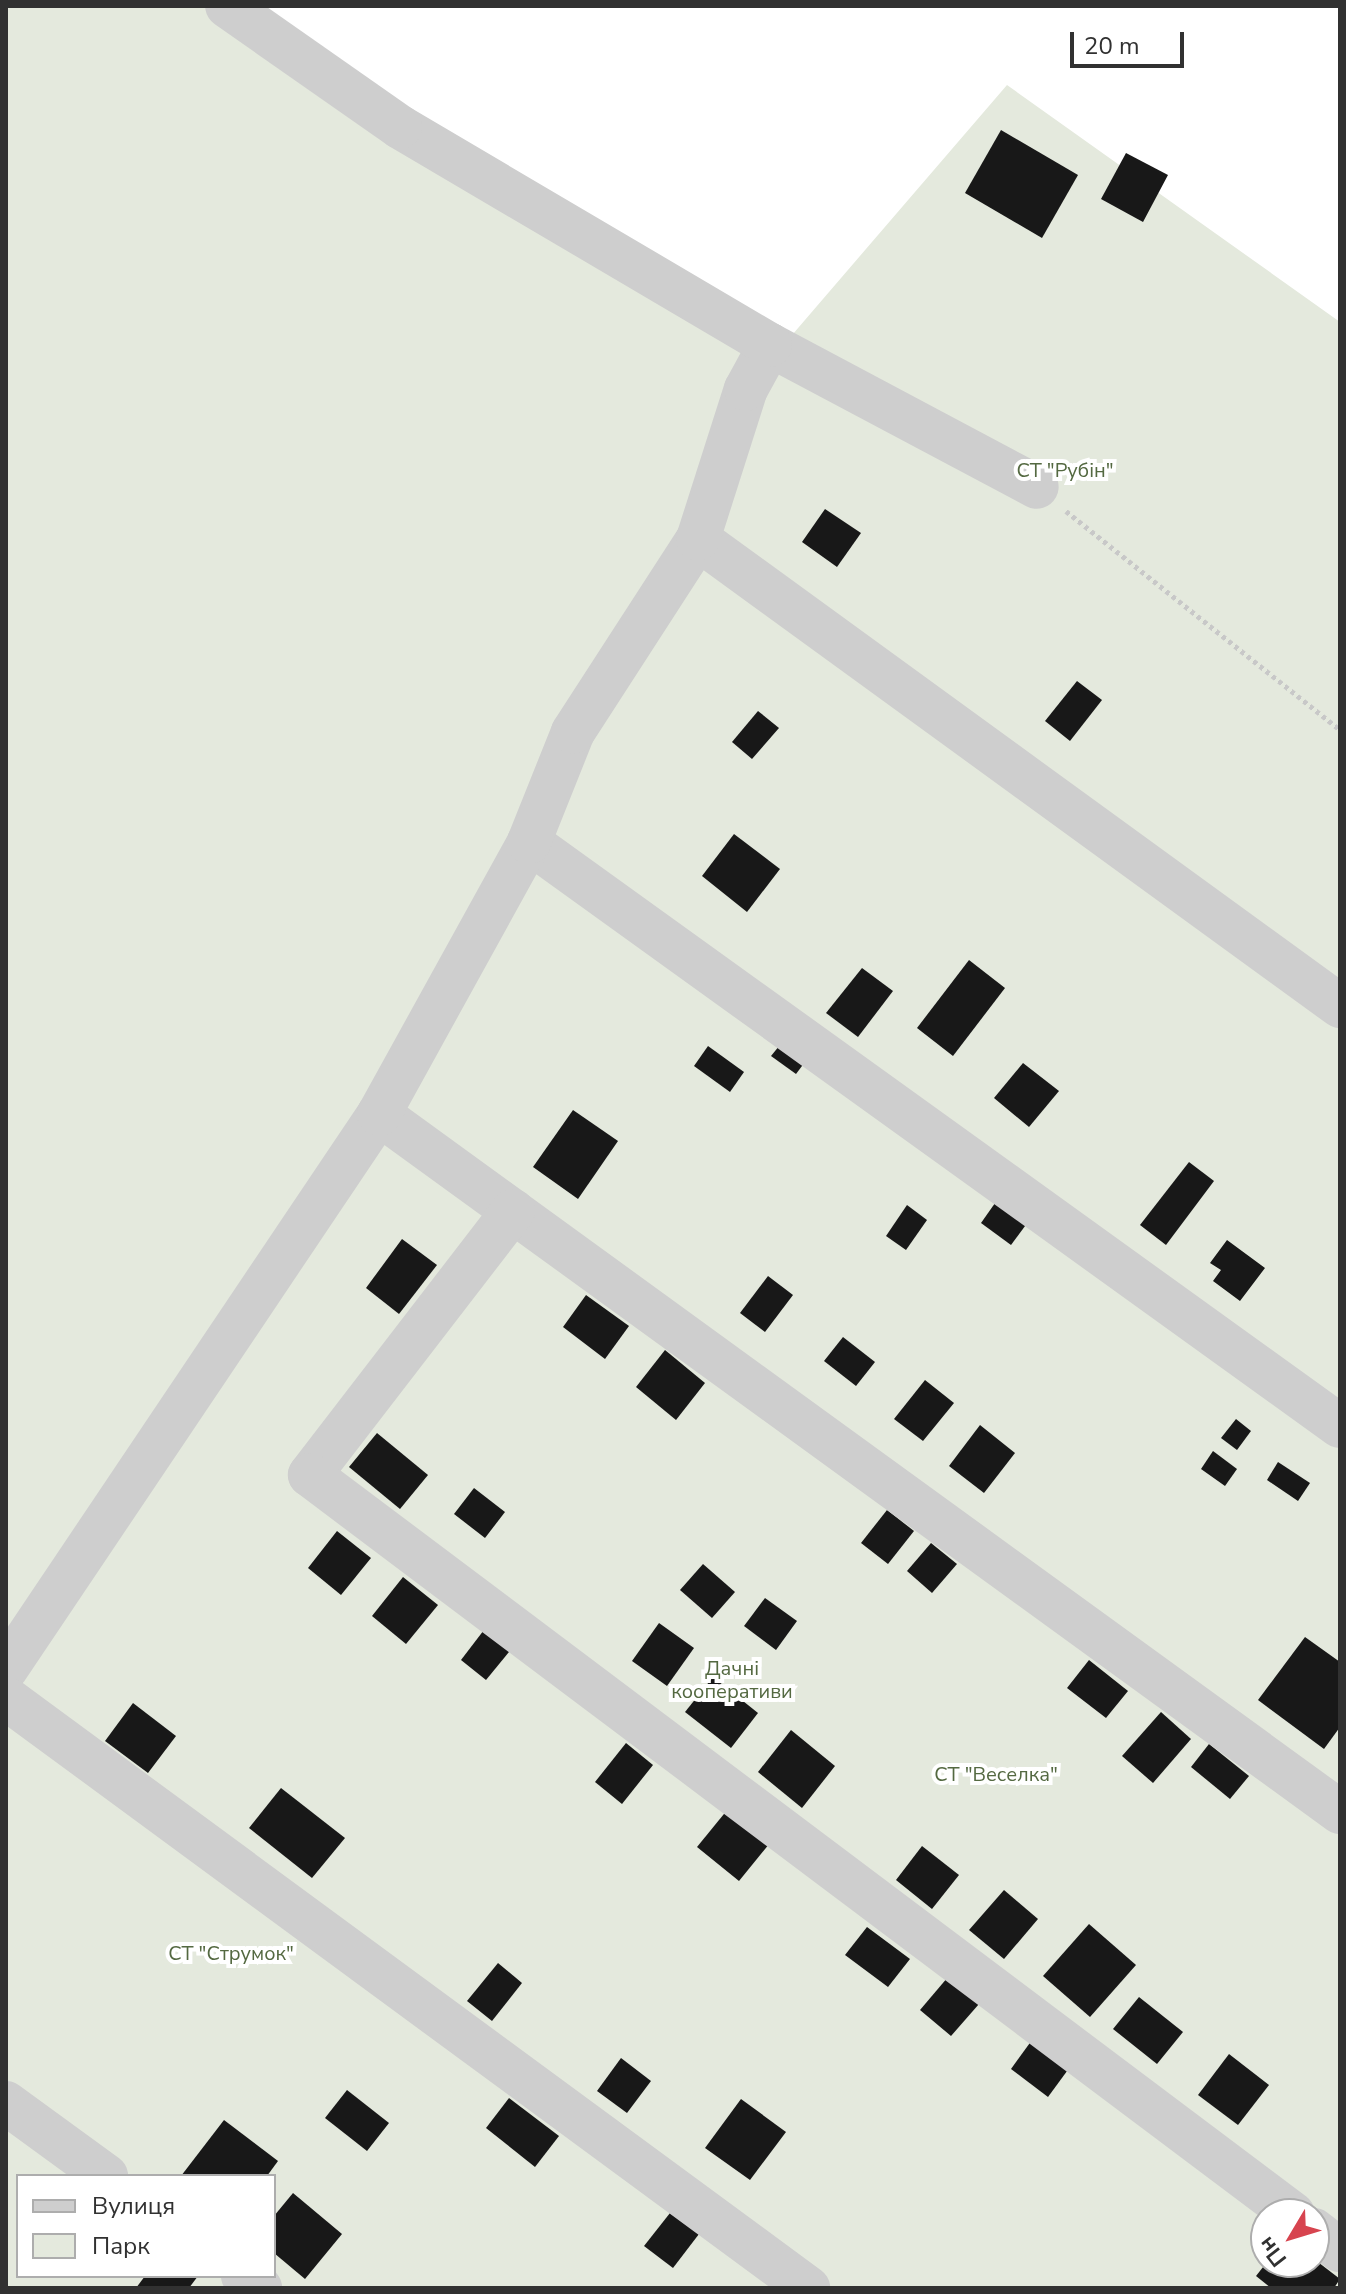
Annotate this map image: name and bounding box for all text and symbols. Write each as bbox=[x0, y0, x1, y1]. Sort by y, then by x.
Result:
scale bar bbox=[1074, 16, 1188, 66]
text: 20 m bbox=[1084, 30, 1140, 62]
park label: СТ "Рубін" bbox=[1016, 458, 1114, 482]
park label: Дачні кооперативи bbox=[671, 1657, 793, 1704]
park label: СТ "Веселка" bbox=[934, 1762, 1058, 1786]
park label: СТ "Струмок" bbox=[168, 1941, 294, 1965]
legend bbox=[16, 2174, 276, 2278]
text: Вулиця bbox=[92, 2190, 175, 2222]
north arrow bbox=[1250, 2198, 1330, 2278]
text: Парк bbox=[92, 2230, 150, 2262]
text: Пн bbox=[1252, 2230, 1294, 2273]

